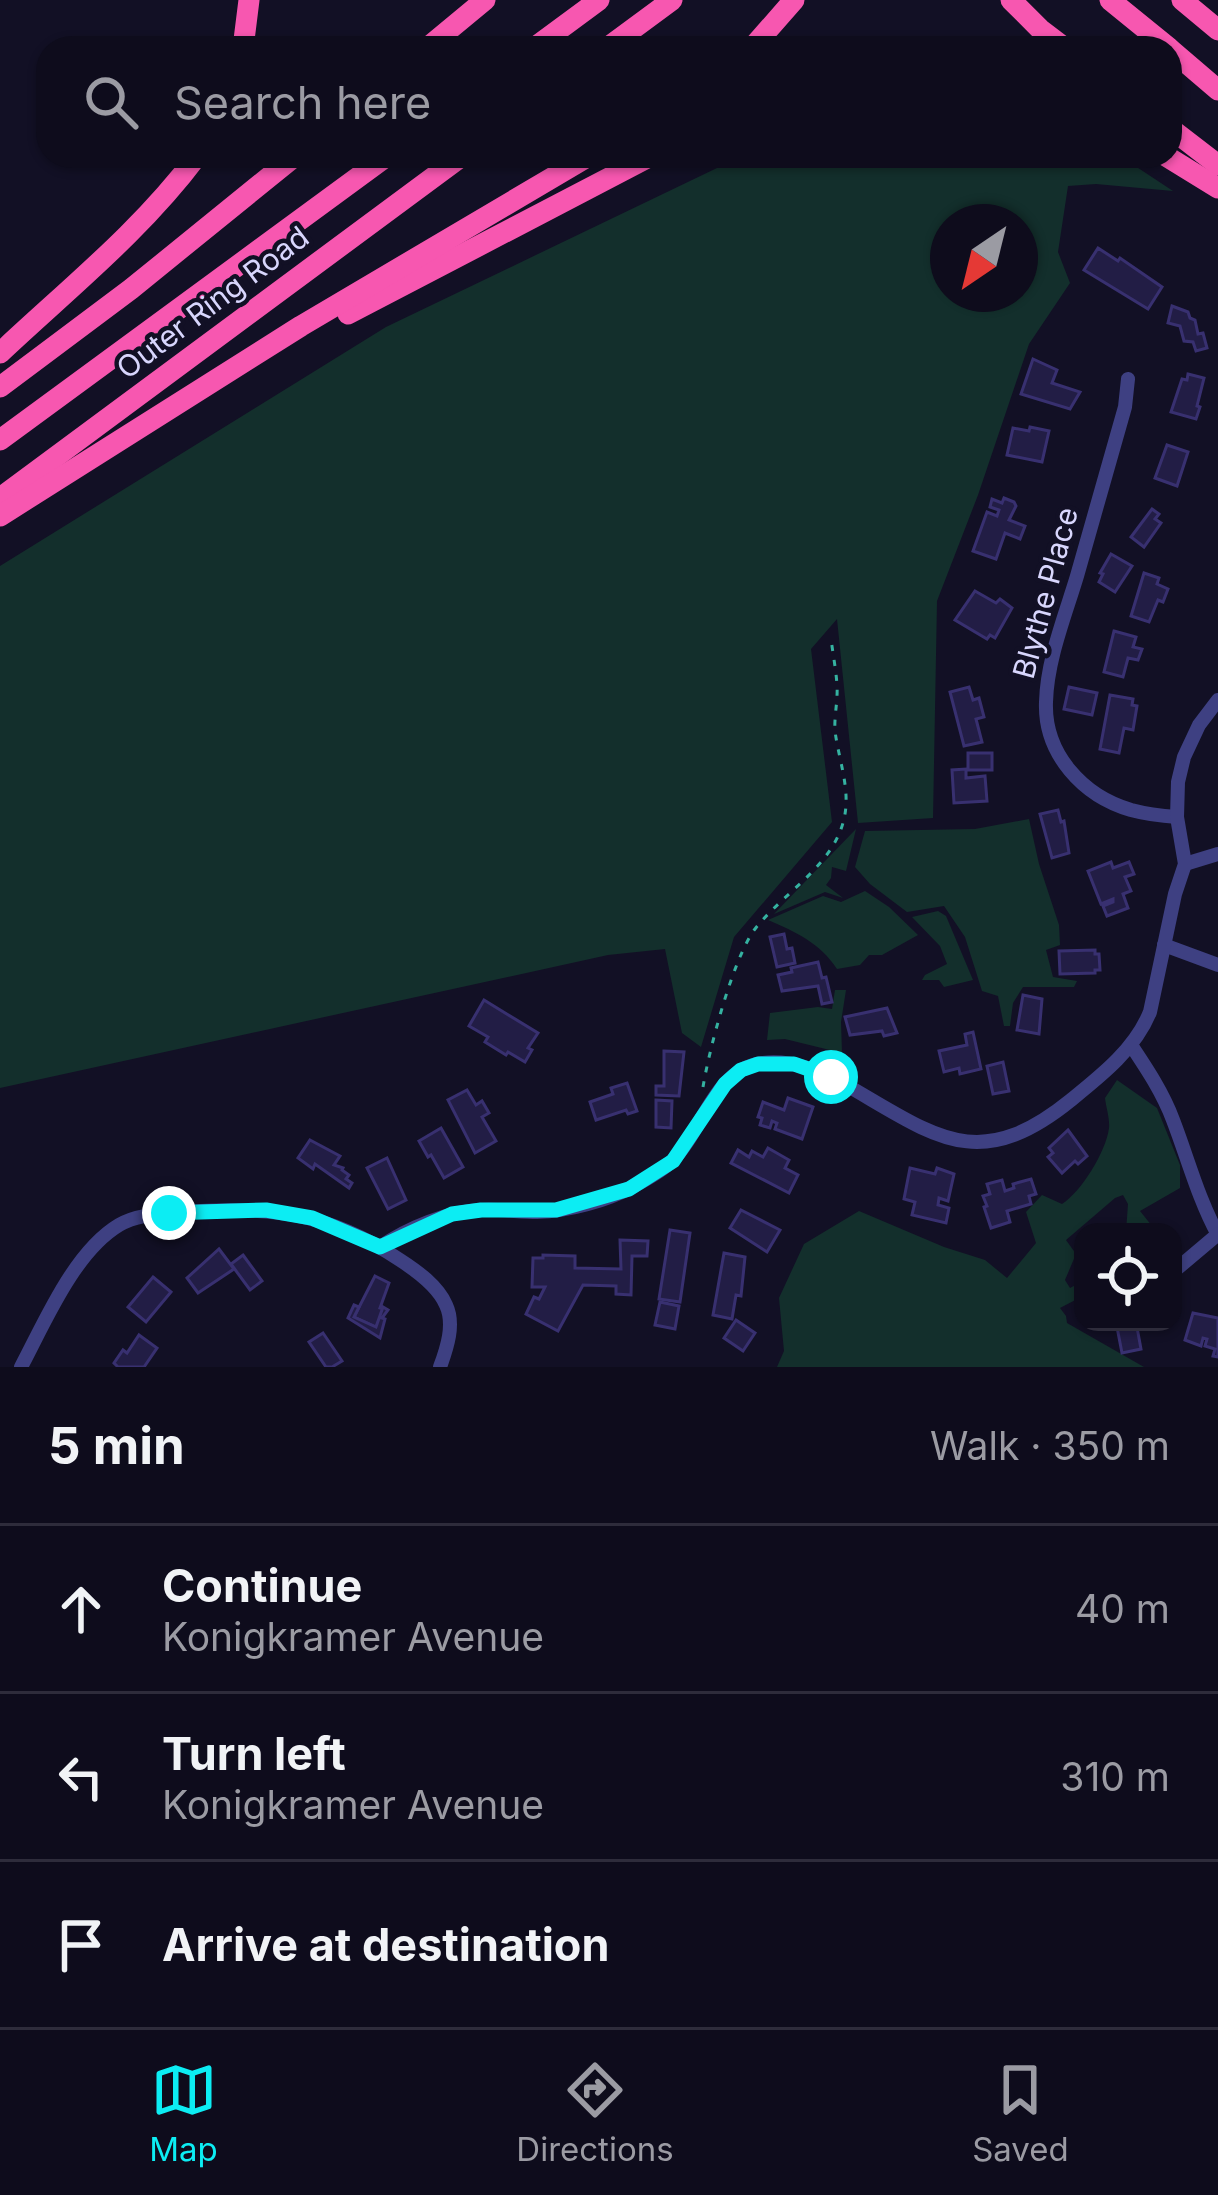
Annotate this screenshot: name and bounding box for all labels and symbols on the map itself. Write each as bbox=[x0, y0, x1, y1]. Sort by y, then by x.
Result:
north arrow bbox=[930, 204, 1038, 312]
street label: Outer Ring Road bbox=[109, 218, 315, 386]
street label: Blythe Place bbox=[1005, 503, 1085, 682]
route start bbox=[804, 1050, 858, 1104]
route end bbox=[142, 1186, 196, 1240]

